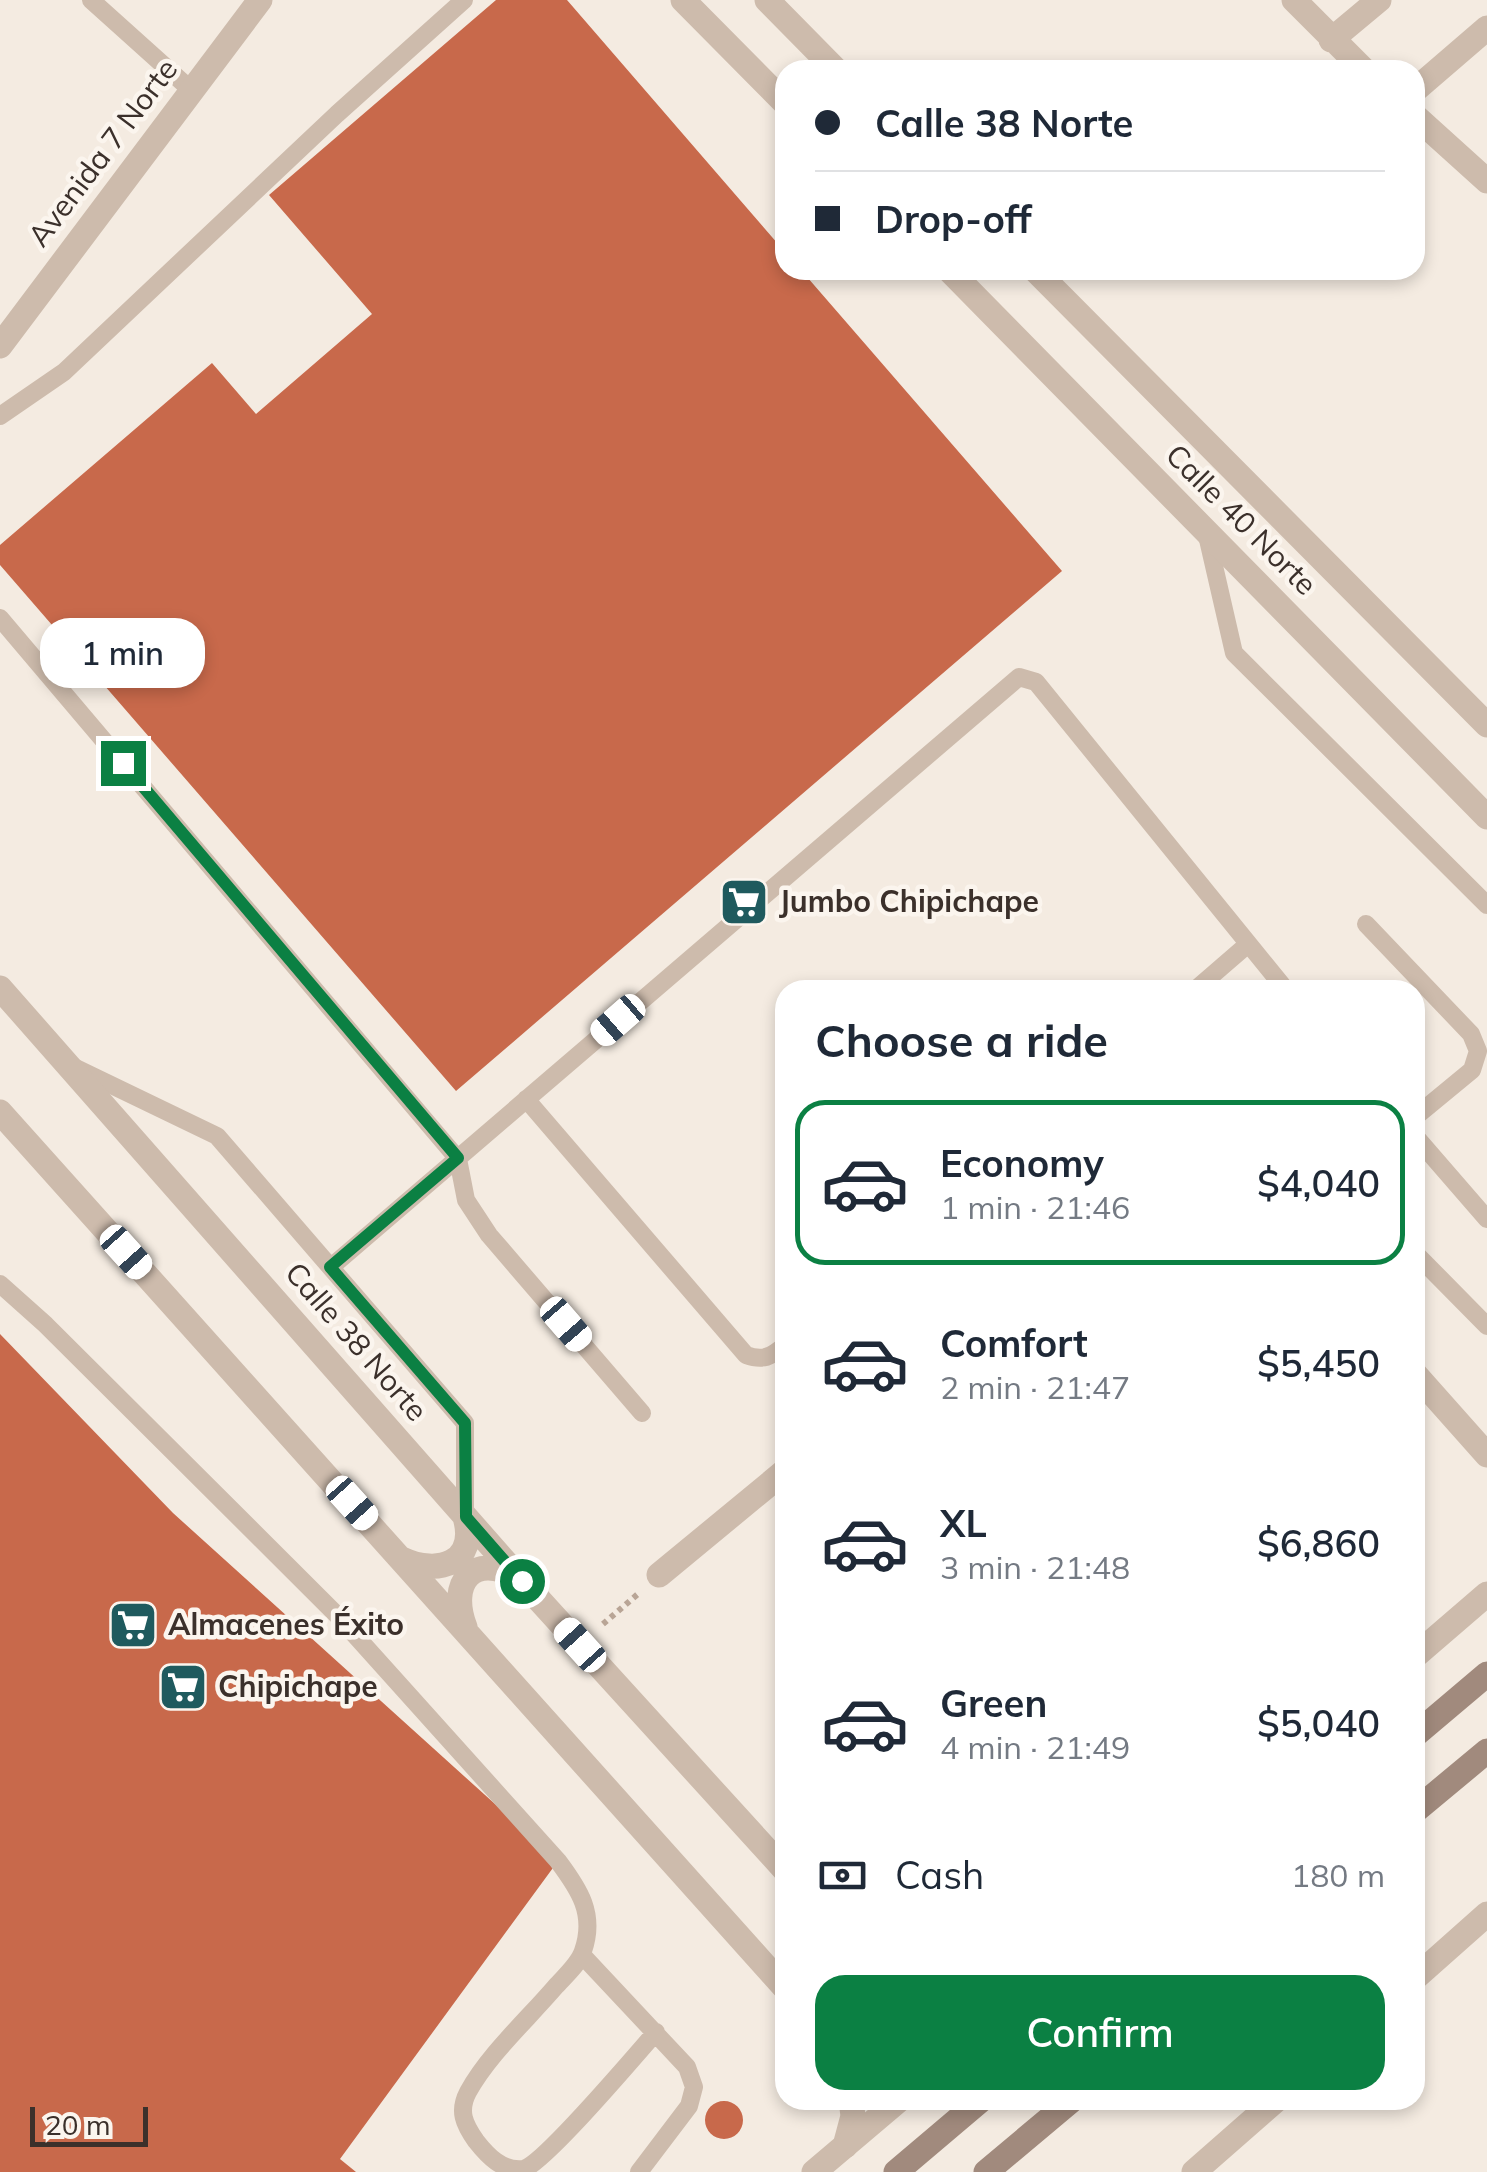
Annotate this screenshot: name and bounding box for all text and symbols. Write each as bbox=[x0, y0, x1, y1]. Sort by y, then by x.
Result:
street label: Avenida 7 Norte bbox=[19, 51, 185, 254]
text: Calle 38 Norte bbox=[875, 99, 1133, 147]
text: Drop-off bbox=[875, 195, 1032, 243]
street label: Calle 40 Norte bbox=[1158, 436, 1325, 603]
callout: 1 min bbox=[41, 618, 206, 688]
text: 1 min bbox=[81, 633, 164, 673]
route end bbox=[101, 741, 146, 786]
supermarket icon: Jumbo Chipichape bbox=[718, 876, 770, 928]
place label: Jumbo Chipichape bbox=[779, 882, 1039, 920]
car bbox=[586, 989, 650, 1051]
text: Choose a ride bbox=[815, 1012, 1108, 1068]
icon: car bbox=[820, 1138, 910, 1228]
text: Economy bbox=[940, 1139, 1104, 1187]
text: $4,040 bbox=[1257, 1159, 1380, 1207]
text: 1 min · 21:46 bbox=[940, 1187, 1130, 1227]
car bbox=[95, 1220, 157, 1284]
street label: Calle 38 Norte bbox=[277, 1254, 436, 1429]
car bbox=[535, 1292, 597, 1356]
icon: car bbox=[820, 1318, 910, 1408]
text: Comfort bbox=[940, 1319, 1088, 1367]
text: $5,450 bbox=[1257, 1339, 1380, 1387]
text: 2 min · 21:47 bbox=[940, 1367, 1130, 1407]
car bbox=[321, 1471, 383, 1535]
icon: car bbox=[820, 1498, 910, 1588]
text: XL bbox=[940, 1499, 987, 1547]
text: $6,860 bbox=[1257, 1519, 1380, 1567]
text: 3 min · 21:48 bbox=[940, 1547, 1130, 1587]
route start bbox=[500, 1559, 545, 1604]
supermarket icon: Almacenes Éxito bbox=[107, 1599, 159, 1651]
place label: Almacenes Éxito bbox=[168, 1605, 404, 1643]
car bbox=[549, 1613, 611, 1677]
supermarket icon: Chipichape bbox=[157, 1661, 209, 1713]
place label: Chipichape bbox=[218, 1667, 378, 1705]
icon: car bbox=[820, 1678, 910, 1768]
text: Green bbox=[940, 1679, 1047, 1727]
text: $5,040 bbox=[1257, 1699, 1380, 1747]
text: 4 min · 21:49 bbox=[940, 1727, 1130, 1767]
icon: cash bbox=[815, 1848, 870, 1903]
text: Cash bbox=[895, 1851, 984, 1899]
text: 180 m bbox=[1291, 1855, 1385, 1895]
button: Confirm bbox=[815, 1975, 1385, 2090]
scale bar bbox=[30, 2102, 148, 2146]
text: 20 m bbox=[45, 2107, 111, 2142]

